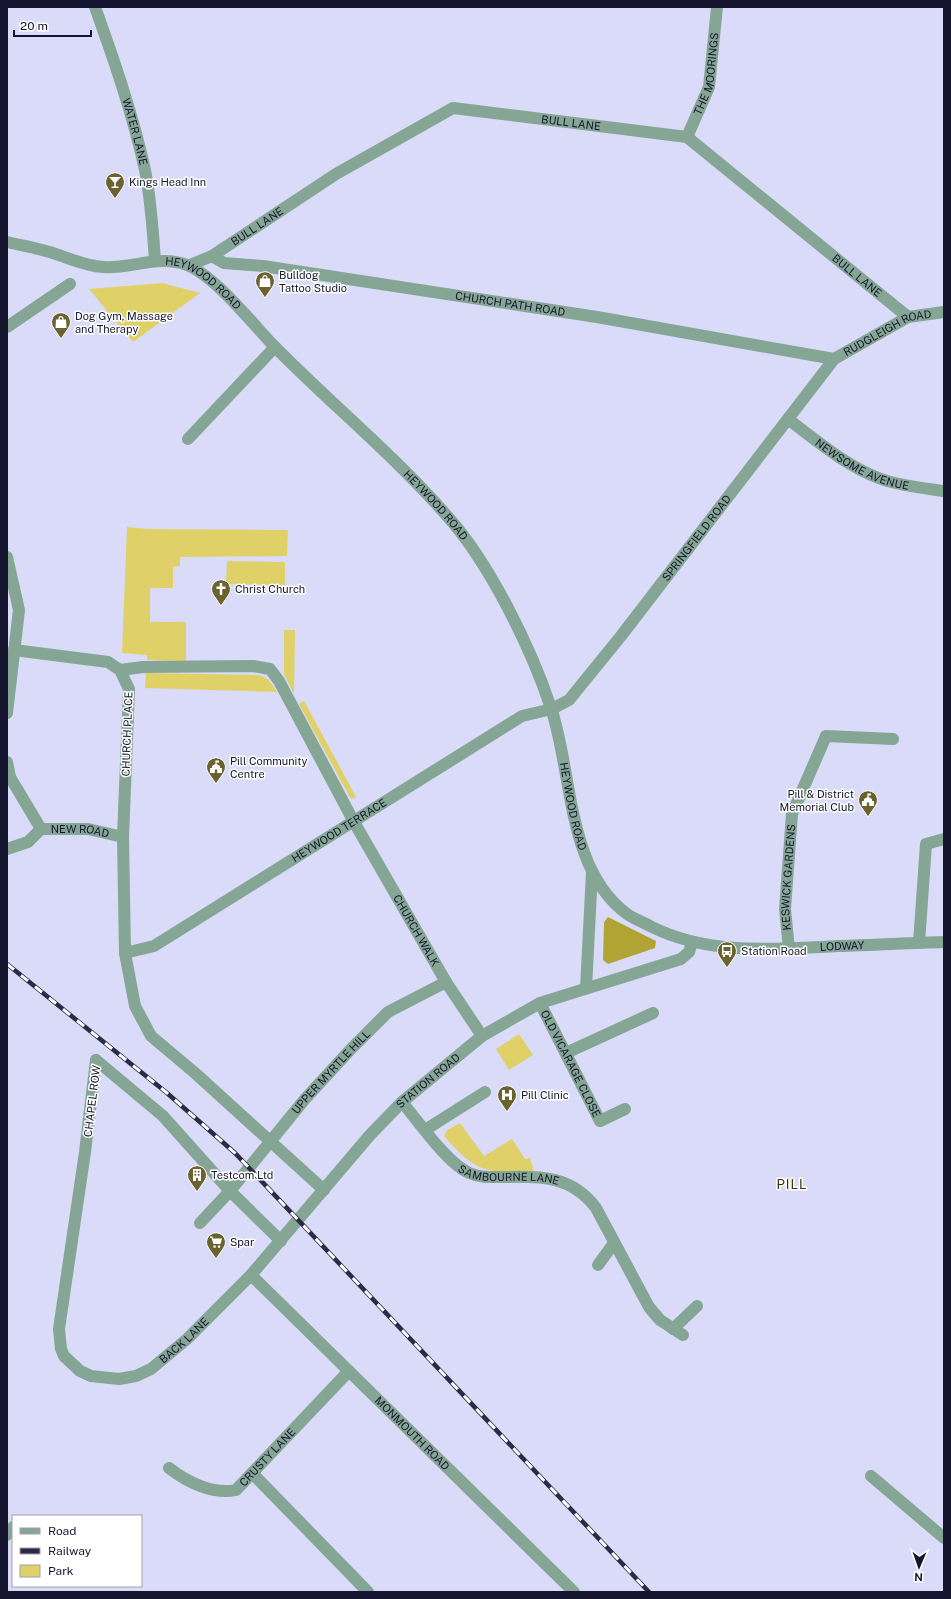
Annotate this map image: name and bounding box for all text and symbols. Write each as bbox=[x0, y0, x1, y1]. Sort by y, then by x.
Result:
scale bar bbox=[14, 12, 91, 38]
text: 20 m bbox=[20, 19, 48, 33]
street label: THE MOORINGS bbox=[691, 32, 720, 117]
street label: WATER LANE bbox=[120, 97, 150, 167]
street label: BULL LANE bbox=[541, 113, 602, 132]
bar icon: Kings Head Inn bbox=[104, 171, 126, 199]
place label: Kings Head Inn bbox=[129, 176, 206, 188]
street label: BULL LANE bbox=[229, 205, 286, 248]
street label: BULL LANE bbox=[830, 252, 884, 299]
street label: HEYWOOD ROAD bbox=[165, 255, 244, 312]
place label: Bulldog Tattoo Studio bbox=[279, 269, 347, 294]
shop icon: Bulldog Tattoo Studio bbox=[254, 270, 276, 298]
street label: CHURCH PATH ROAD bbox=[455, 289, 567, 318]
street label: RUDGLEIGH ROAD bbox=[841, 308, 933, 358]
place label: Dog Gym, Massage and Therapy bbox=[75, 310, 173, 335]
shop icon: Dog Gym, Massage and Therapy bbox=[50, 311, 72, 339]
street label: NEWSOME AVENUE bbox=[813, 436, 910, 492]
street label: HEYWOOD ROAD bbox=[401, 468, 471, 543]
street label: SPRINGFIELD ROAD bbox=[660, 492, 733, 583]
church icon: Christ Church bbox=[210, 578, 232, 606]
place label: Christ Church bbox=[235, 583, 305, 595]
street label: CHURCH PLACE bbox=[120, 691, 134, 777]
place label: Pill Community Centre bbox=[230, 755, 308, 780]
public building icon: Pill Community Centre bbox=[205, 756, 227, 784]
street label: HEYWOOD ROAD bbox=[558, 761, 589, 852]
place label: Pill & District Memorial Club bbox=[780, 788, 854, 813]
public building icon: Pill & District Memorial Club bbox=[857, 789, 879, 817]
street label: HEYWOOD TERRACE bbox=[289, 796, 389, 864]
street label: NEW ROAD bbox=[51, 823, 111, 840]
street label: KESWICK GARDENS bbox=[779, 824, 797, 931]
street label: CHURCH WALK bbox=[391, 893, 442, 969]
street label: LODWAY bbox=[820, 939, 865, 953]
bus stop icon: Station Road bbox=[716, 940, 738, 968]
place label: Station Road bbox=[741, 945, 807, 957]
street label: OLD VICARAGE CLOSE bbox=[539, 1008, 603, 1119]
street label: UPPER MYRTLE HILL bbox=[289, 1028, 372, 1116]
street label: STATION ROAD bbox=[394, 1051, 462, 1110]
street label: CHAPEL ROW bbox=[82, 1064, 102, 1138]
hospital icon: Pill Clinic bbox=[496, 1084, 518, 1112]
place label: Pill Clinic bbox=[521, 1089, 569, 1101]
street label: SAMBOURNE LANE bbox=[456, 1162, 561, 1187]
building icon: Testcom Ltd bbox=[186, 1164, 208, 1192]
place label: Testcom Ltd bbox=[211, 1169, 273, 1181]
district label: PILL bbox=[777, 1177, 807, 1192]
supermarket icon: Spar bbox=[205, 1231, 227, 1259]
place label: Spar bbox=[230, 1236, 254, 1248]
street label: BACK LANE bbox=[157, 1315, 211, 1365]
street label: MONMOUTH ROAD bbox=[373, 1394, 452, 1473]
street label: CRUSTY LANE bbox=[237, 1425, 298, 1489]
legend bbox=[12, 1515, 142, 1587]
text: Road bbox=[48, 1524, 76, 1538]
text: Railway bbox=[48, 1544, 92, 1558]
north arrow bbox=[899, 1547, 939, 1587]
text: Park bbox=[48, 1564, 74, 1578]
text: N bbox=[914, 1571, 923, 1583]

